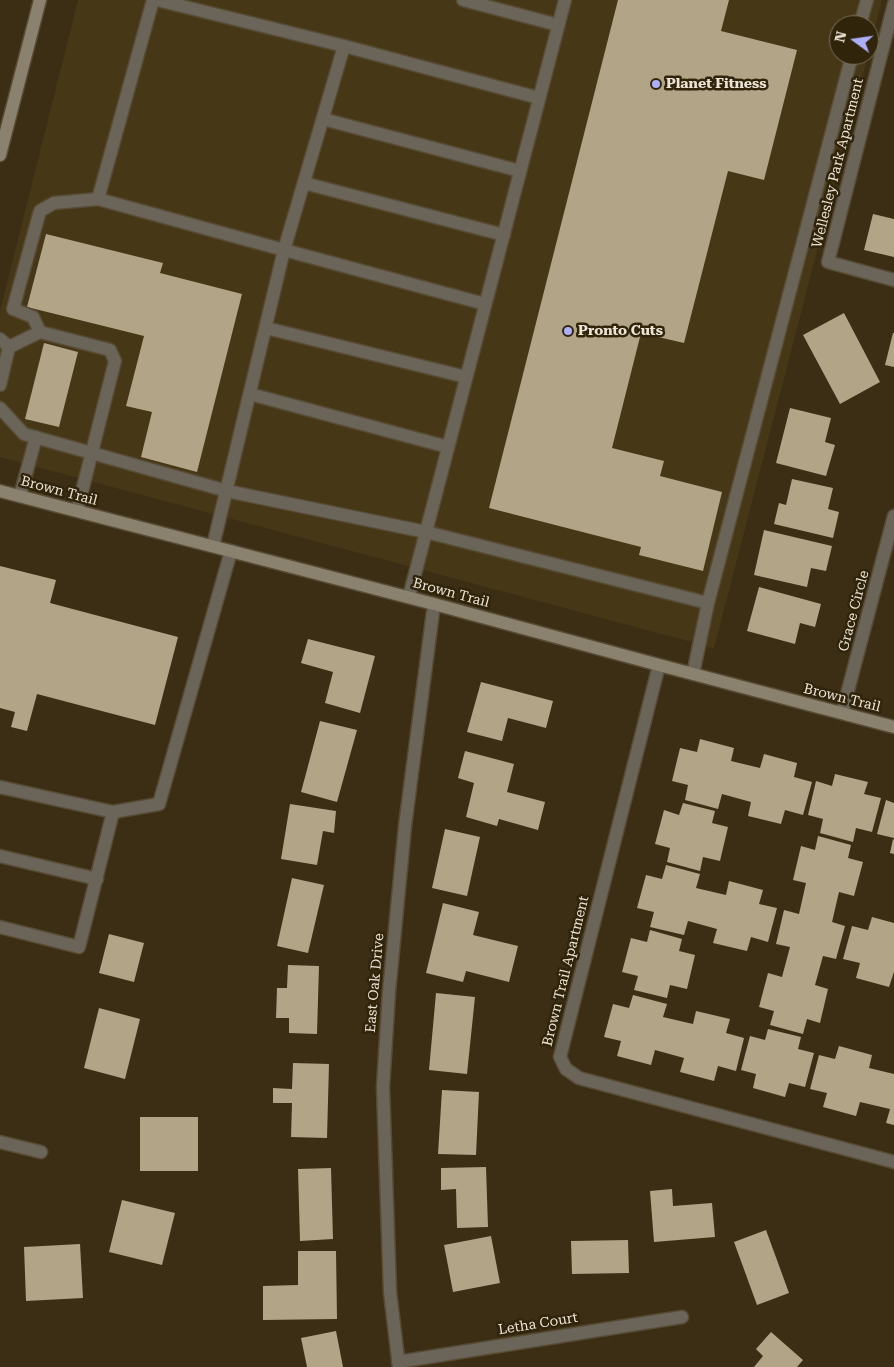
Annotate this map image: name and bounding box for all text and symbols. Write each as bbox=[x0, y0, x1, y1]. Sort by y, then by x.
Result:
north arrow bbox=[829, 15, 879, 65]
text: N bbox=[831, 29, 849, 44]
place label: Planet Fitness bbox=[666, 76, 766, 92]
street label: Wellesley Park Apartment bbox=[809, 76, 867, 250]
marker: Planet Fitness bbox=[650, 78, 662, 90]
place label: Pronto Cuts bbox=[578, 323, 663, 339]
marker: Pronto Cuts bbox=[562, 325, 574, 337]
street label: Brown Trail bbox=[19, 473, 99, 509]
street label: Grace Circle bbox=[835, 569, 873, 653]
street label: Brown Trail bbox=[411, 575, 491, 611]
street label: Brown Trail bbox=[802, 680, 882, 716]
street label: Brown Trail Apartment bbox=[539, 894, 593, 1048]
street label: East Oak Drive bbox=[362, 933, 388, 1033]
street label: Letha Court bbox=[497, 1309, 579, 1339]

